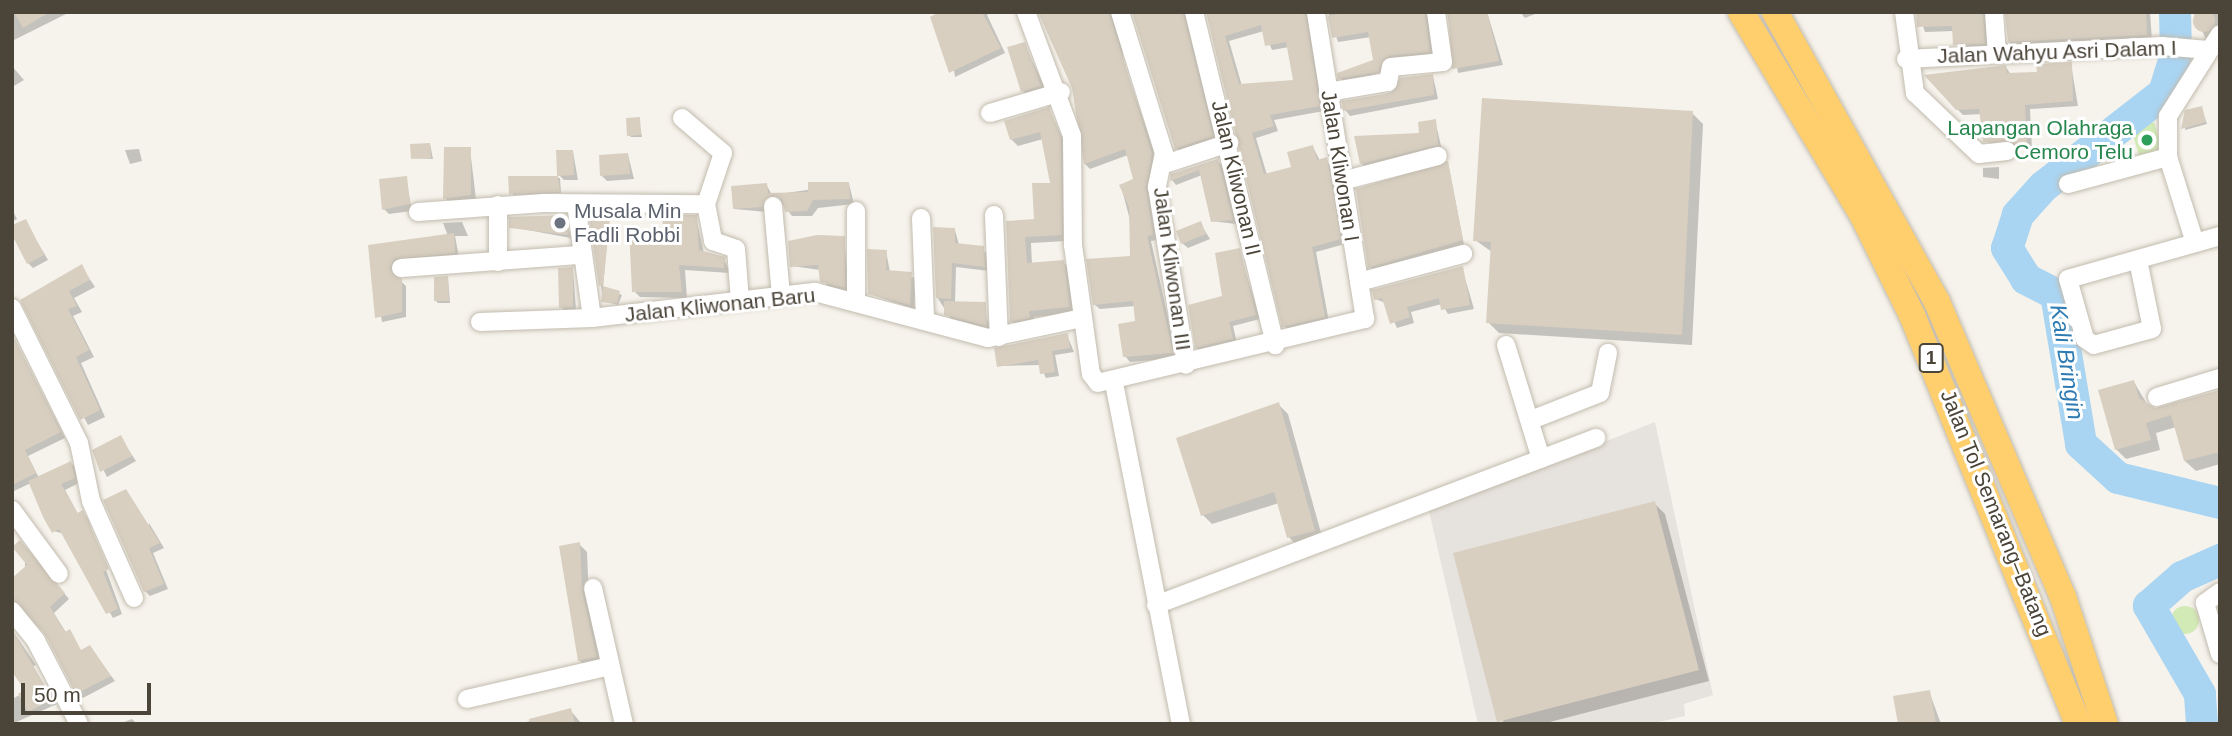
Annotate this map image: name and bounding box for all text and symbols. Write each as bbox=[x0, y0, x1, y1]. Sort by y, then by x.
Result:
street label: Jalan Wahyu Asri Dalam I bbox=[1936, 35, 2178, 69]
street label: Jalan Kliwonan I bbox=[1316, 89, 1364, 243]
street label: Jalan Kliwonan II bbox=[1206, 98, 1266, 258]
place label: Lapangan Olahraga Cemoro Telu bbox=[1947, 115, 2133, 165]
marker: Lapangan Olahraga Cemoro Telu bbox=[2139, 132, 2155, 148]
street label: Jalan Kliwonan III bbox=[1148, 186, 1196, 352]
place label: Musala Min Fadli Robbi bbox=[574, 198, 681, 248]
marker: Musala Min Fadli Robbi bbox=[552, 215, 568, 231]
street label: Jalan Kliwonan Baru bbox=[623, 282, 817, 328]
water label: Kali Bringin bbox=[2044, 302, 2090, 422]
road number: 1 bbox=[1917, 342, 1945, 374]
street label: Jalan Tol Semarang–Batang bbox=[1935, 386, 2057, 640]
scale bar bbox=[24, 670, 154, 714]
text: 50 m bbox=[34, 683, 81, 706]

